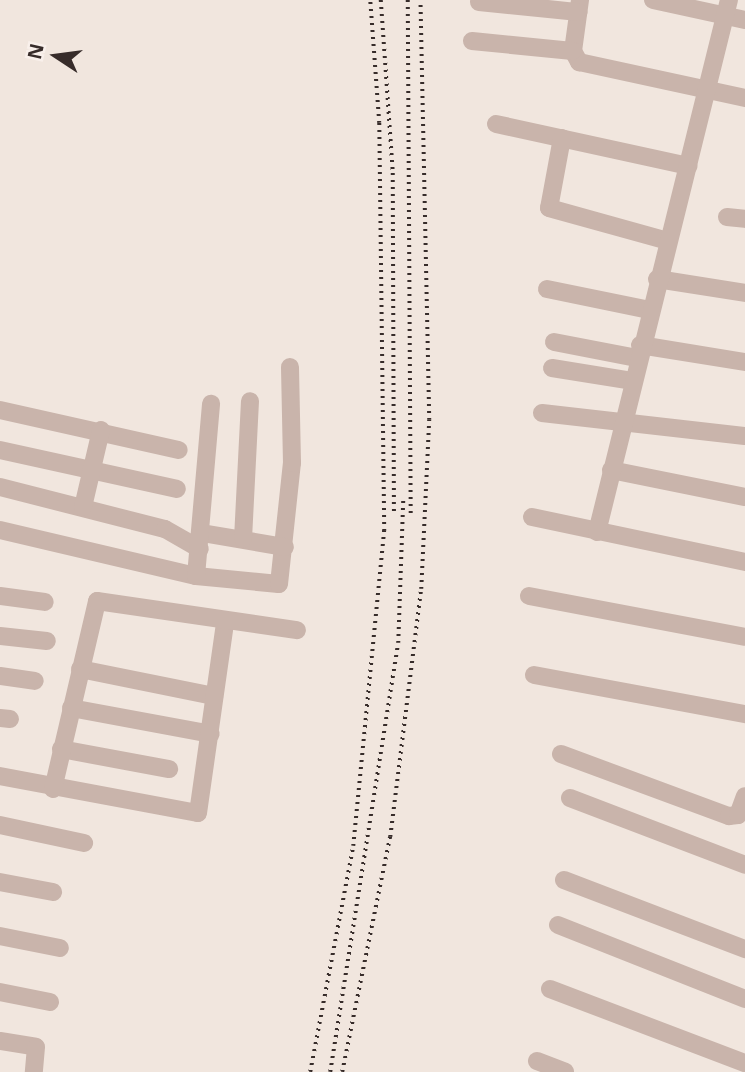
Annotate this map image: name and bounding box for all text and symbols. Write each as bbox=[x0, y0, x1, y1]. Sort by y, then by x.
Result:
north arrow bbox=[21, 21, 91, 91]
text: N bbox=[21, 41, 50, 62]

